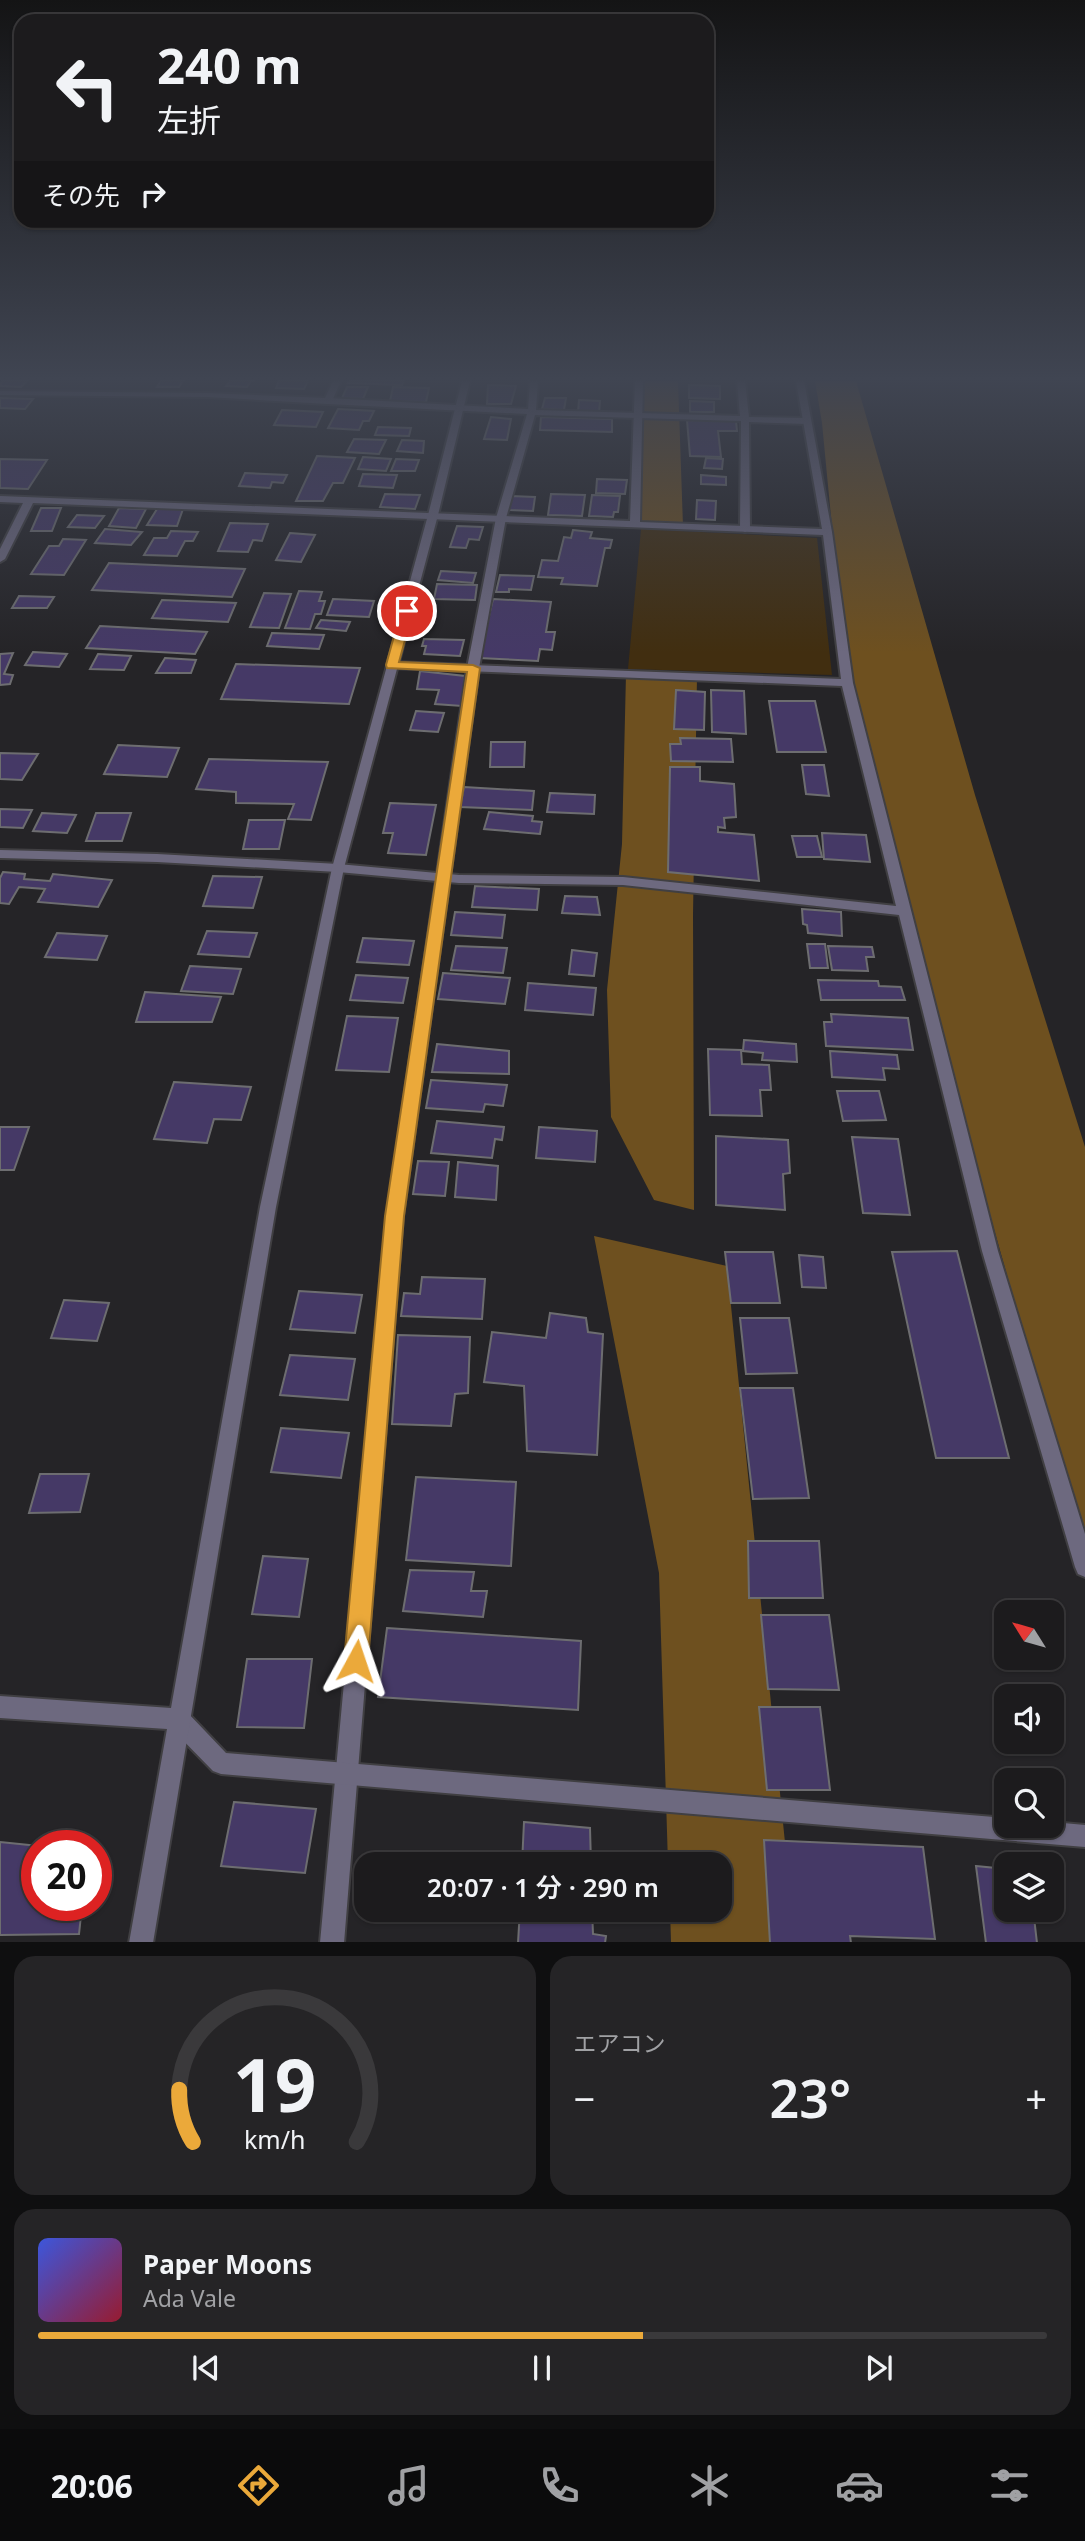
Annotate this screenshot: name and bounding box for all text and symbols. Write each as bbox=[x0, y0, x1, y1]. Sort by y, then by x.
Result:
text: 240 m bbox=[157, 32, 302, 98]
icon: left bbox=[42, 42, 133, 133]
text: 左折 bbox=[157, 98, 221, 141]
icon: right bbox=[134, 175, 172, 213]
text: その先 bbox=[42, 177, 120, 213]
pin bbox=[377, 581, 437, 641]
icon: arrive bbox=[388, 592, 426, 630]
north arrow bbox=[994, 1600, 1064, 1670]
map controls bbox=[994, 1600, 1064, 1922]
position arrow bbox=[319, 1624, 393, 1698]
button: sound bbox=[994, 1684, 1064, 1754]
button: search bbox=[994, 1768, 1064, 1838]
speed limit sign: 20 bbox=[21, 1830, 112, 1921]
button: layers bbox=[994, 1852, 1064, 1922]
text: 20:07 · 1 分 · 290 m bbox=[427, 1869, 659, 1905]
text: エアコン bbox=[574, 2027, 666, 2059]
text: 19 bbox=[233, 2034, 316, 2133]
text: 23° bbox=[769, 2062, 851, 2133]
text: − bbox=[574, 2072, 595, 2124]
text: + bbox=[1025, 2072, 1047, 2124]
text: km/h bbox=[244, 2121, 306, 2155]
text: Paper Moons bbox=[143, 2246, 312, 2282]
text: Ada Vale bbox=[143, 2282, 236, 2314]
icon: previous bbox=[187, 2349, 225, 2387]
icon: pause bbox=[523, 2349, 561, 2387]
icon: next bbox=[860, 2349, 898, 2387]
icon: directions bbox=[234, 2461, 283, 2510]
icon: music bbox=[384, 2461, 433, 2510]
icon: phone bbox=[535, 2461, 584, 2510]
icon: climate bbox=[685, 2461, 734, 2510]
icon: car bbox=[835, 2461, 884, 2510]
icon: filters bbox=[985, 2461, 1034, 2510]
text: 20:06 bbox=[51, 2464, 133, 2507]

